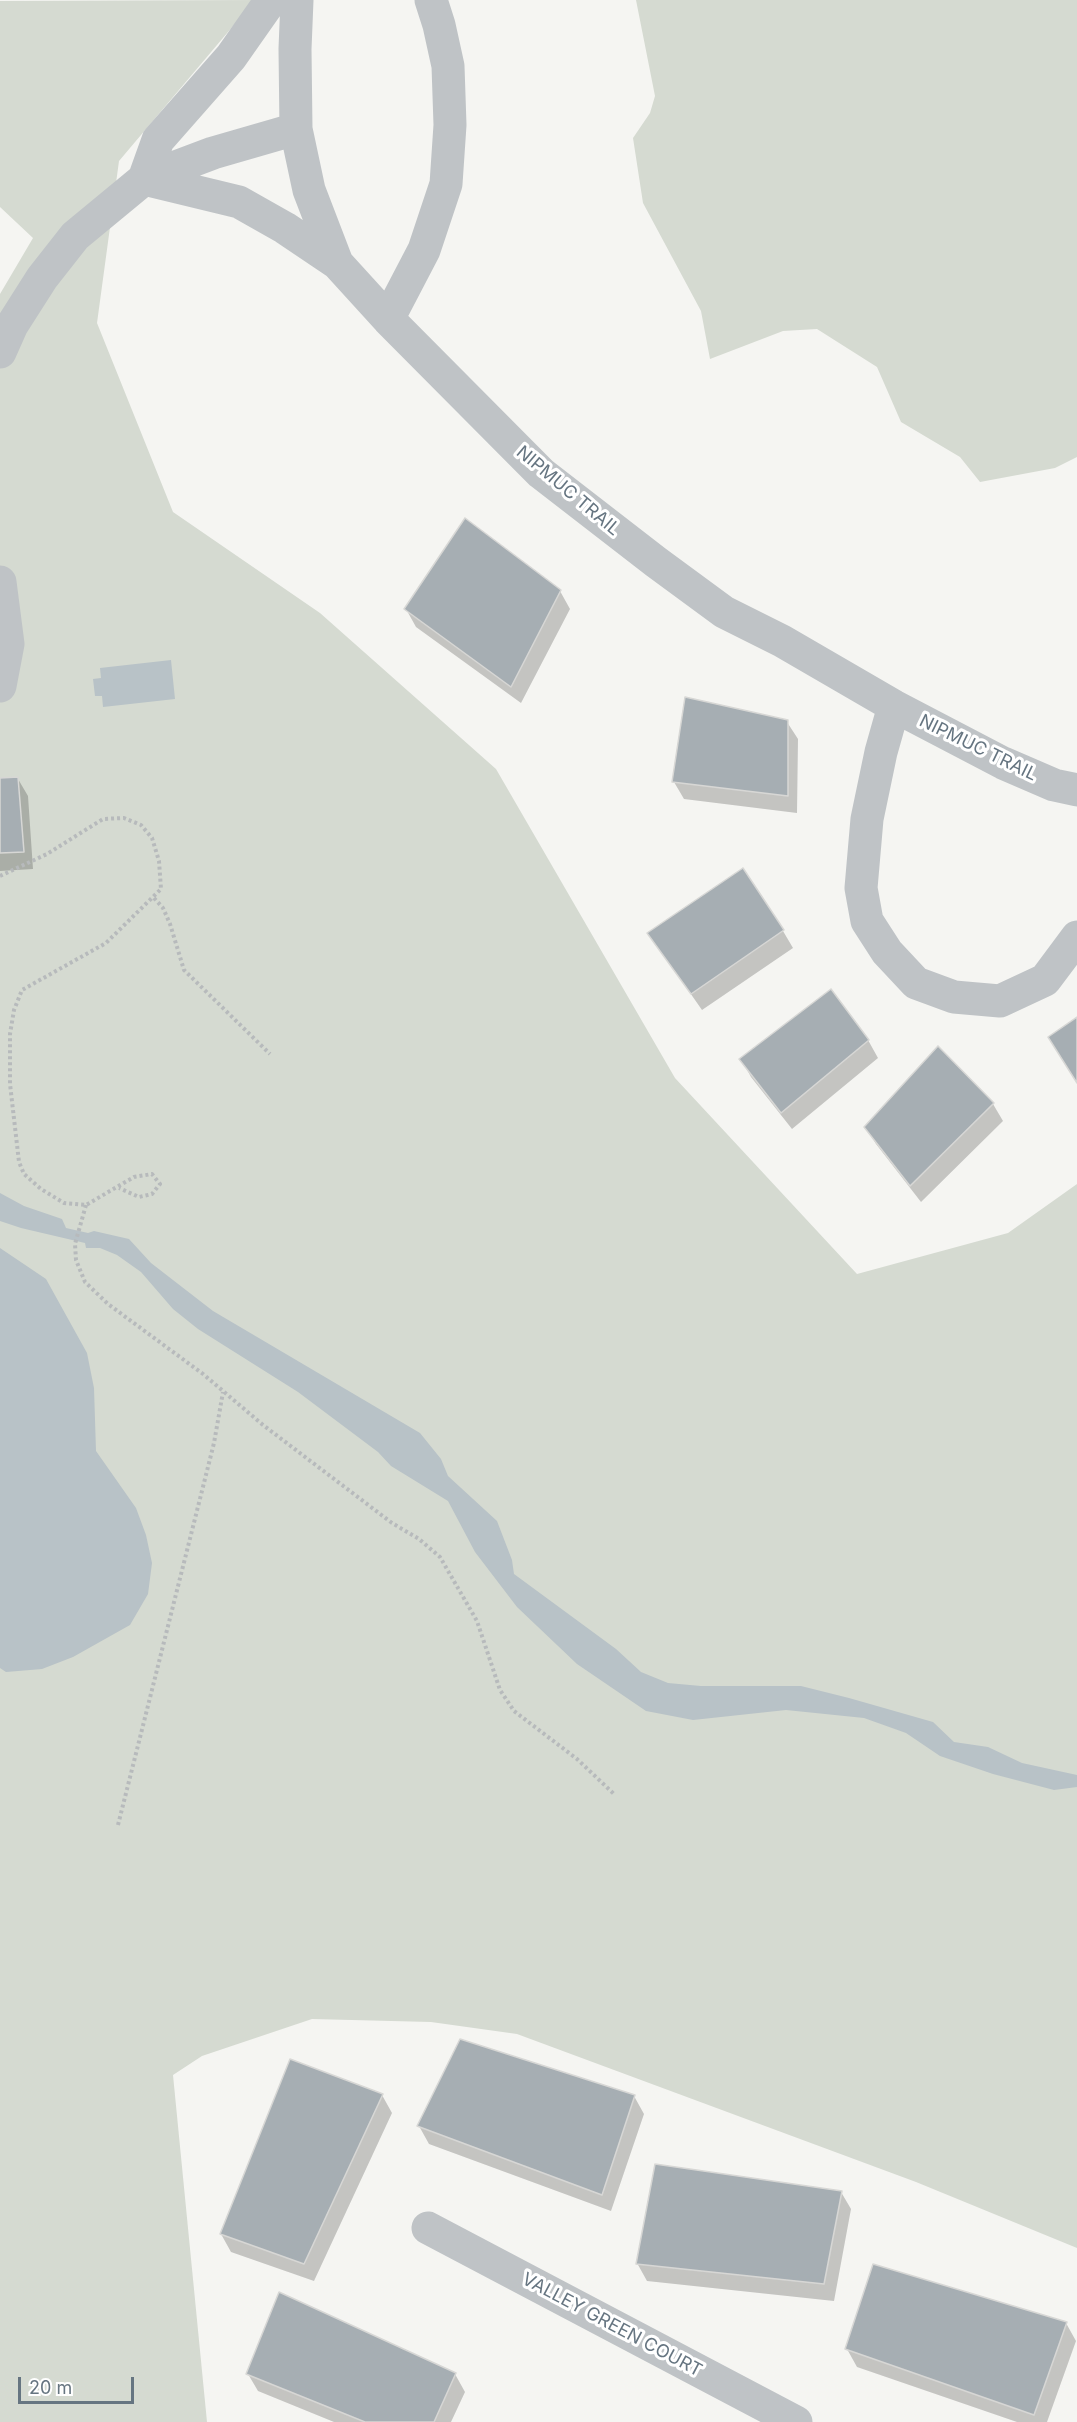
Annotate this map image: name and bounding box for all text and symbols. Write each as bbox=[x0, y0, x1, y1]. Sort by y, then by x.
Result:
street label: NIPMUC TRAIL bbox=[512, 441, 624, 541]
street label: NIPMUC TRAIL bbox=[916, 710, 1040, 786]
street label: VALLEY GREEN COURT bbox=[518, 2268, 706, 2382]
scale bar bbox=[21, 2365, 136, 2403]
text: 20 m bbox=[29, 2377, 72, 2398]

